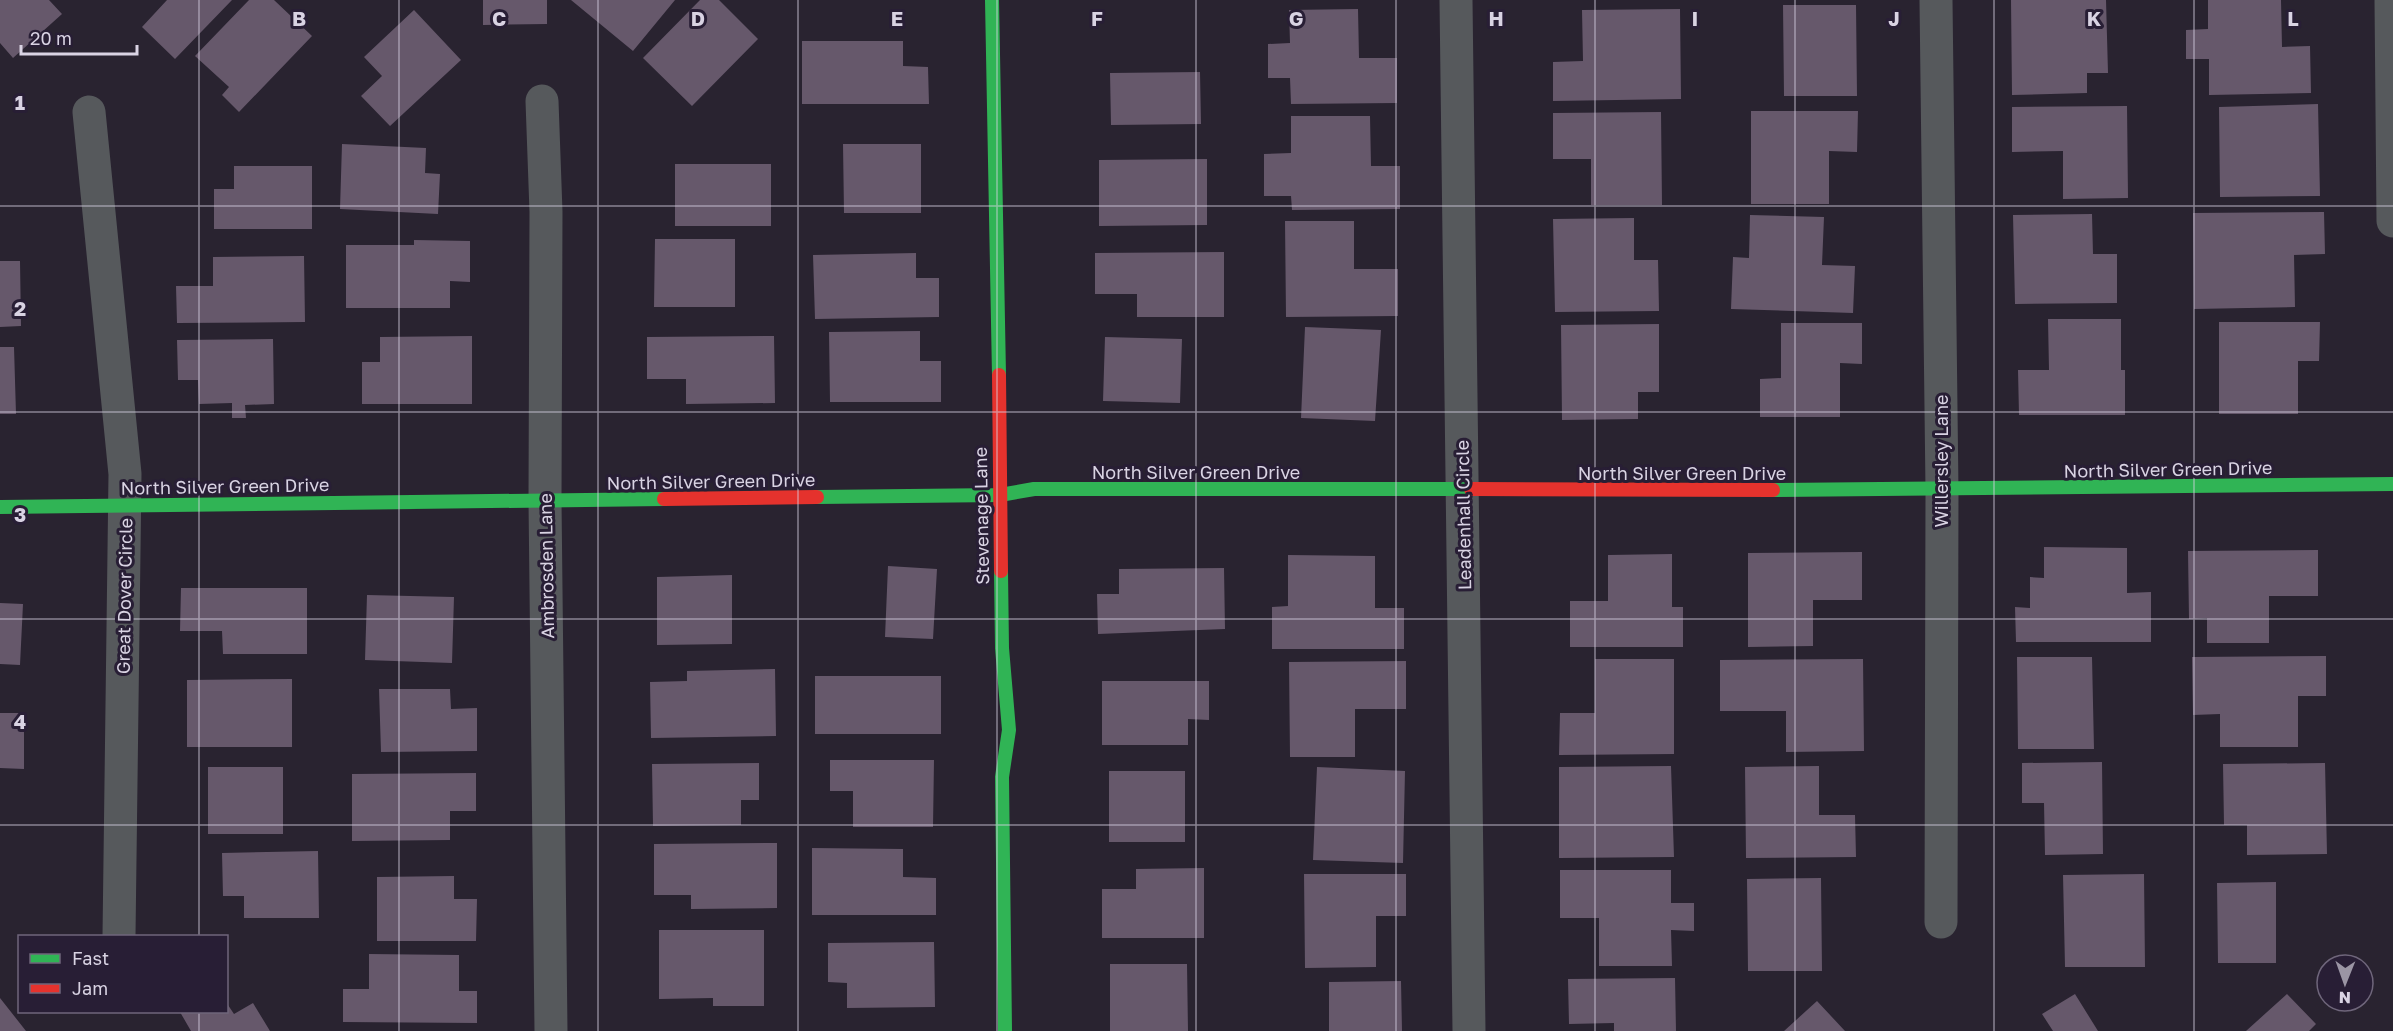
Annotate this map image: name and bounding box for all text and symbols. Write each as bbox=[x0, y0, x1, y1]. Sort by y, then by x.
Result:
text: B bbox=[292, 6, 306, 30]
text: C bbox=[492, 6, 506, 30]
text: D bbox=[691, 6, 705, 30]
text: E bbox=[891, 6, 903, 30]
text: F bbox=[1091, 6, 1103, 30]
text: G bbox=[1289, 6, 1303, 30]
text: H bbox=[1488, 6, 1504, 30]
text: I bbox=[1692, 6, 1698, 30]
text: J bbox=[1888, 6, 1900, 30]
text: K bbox=[2087, 6, 2102, 30]
text: L bbox=[2287, 6, 2299, 30]
scale bar bbox=[21, 18, 136, 56]
text: 20 m bbox=[30, 27, 72, 49]
text: 1 bbox=[15, 90, 25, 114]
text: 2 bbox=[14, 296, 26, 320]
street label: Willersley Lane bbox=[1930, 395, 1952, 527]
street label: Leadenhall Circle bbox=[1451, 440, 1475, 590]
street label: Stevenage Lane bbox=[969, 447, 993, 585]
street label: North Silver Green Drive bbox=[2064, 456, 2272, 482]
street label: North Silver Green Drive bbox=[1092, 461, 1300, 483]
street label: North Silver Green Drive bbox=[1578, 462, 1786, 484]
street label: North Silver Green Drive bbox=[607, 468, 815, 494]
street label: North Silver Green Drive bbox=[121, 473, 329, 499]
street label: Ambrosden Lane bbox=[534, 493, 558, 639]
text: 3 bbox=[14, 502, 26, 526]
street label: Great Dover Circle bbox=[112, 518, 136, 674]
text: 4 bbox=[14, 709, 26, 733]
legend bbox=[18, 935, 228, 1013]
text: Fast bbox=[72, 947, 109, 969]
north arrow bbox=[2315, 953, 2375, 1013]
text: Jam bbox=[72, 977, 108, 999]
text: N bbox=[2338, 988, 2351, 1008]

